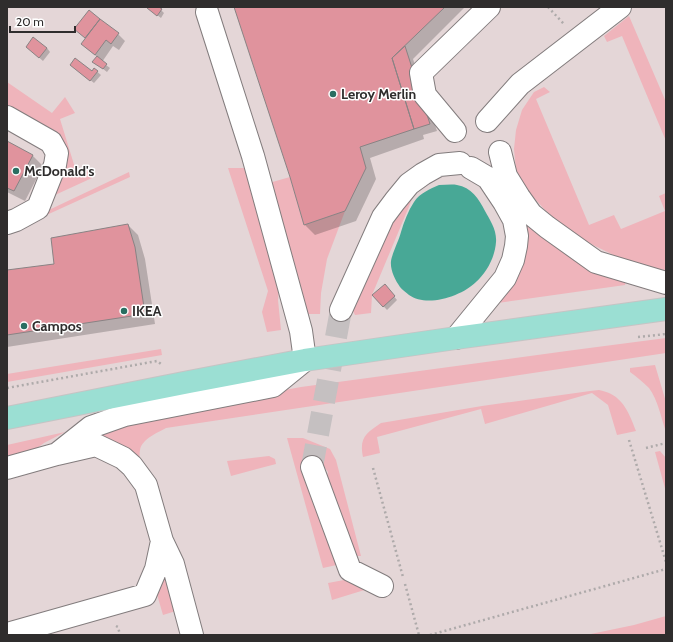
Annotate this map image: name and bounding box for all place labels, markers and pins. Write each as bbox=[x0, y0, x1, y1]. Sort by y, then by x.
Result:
place label: Leroy Merlin bbox=[341, 85, 416, 103]
marker: Leroy Merlin bbox=[328, 89, 338, 99]
place label: McDonald's bbox=[24, 162, 94, 180]
marker: McDonald's bbox=[11, 166, 21, 176]
place label: IKEA bbox=[132, 302, 162, 320]
marker: IKEA bbox=[119, 306, 129, 316]
place label: Campos bbox=[32, 317, 82, 335]
marker: Campos bbox=[19, 321, 29, 331]

